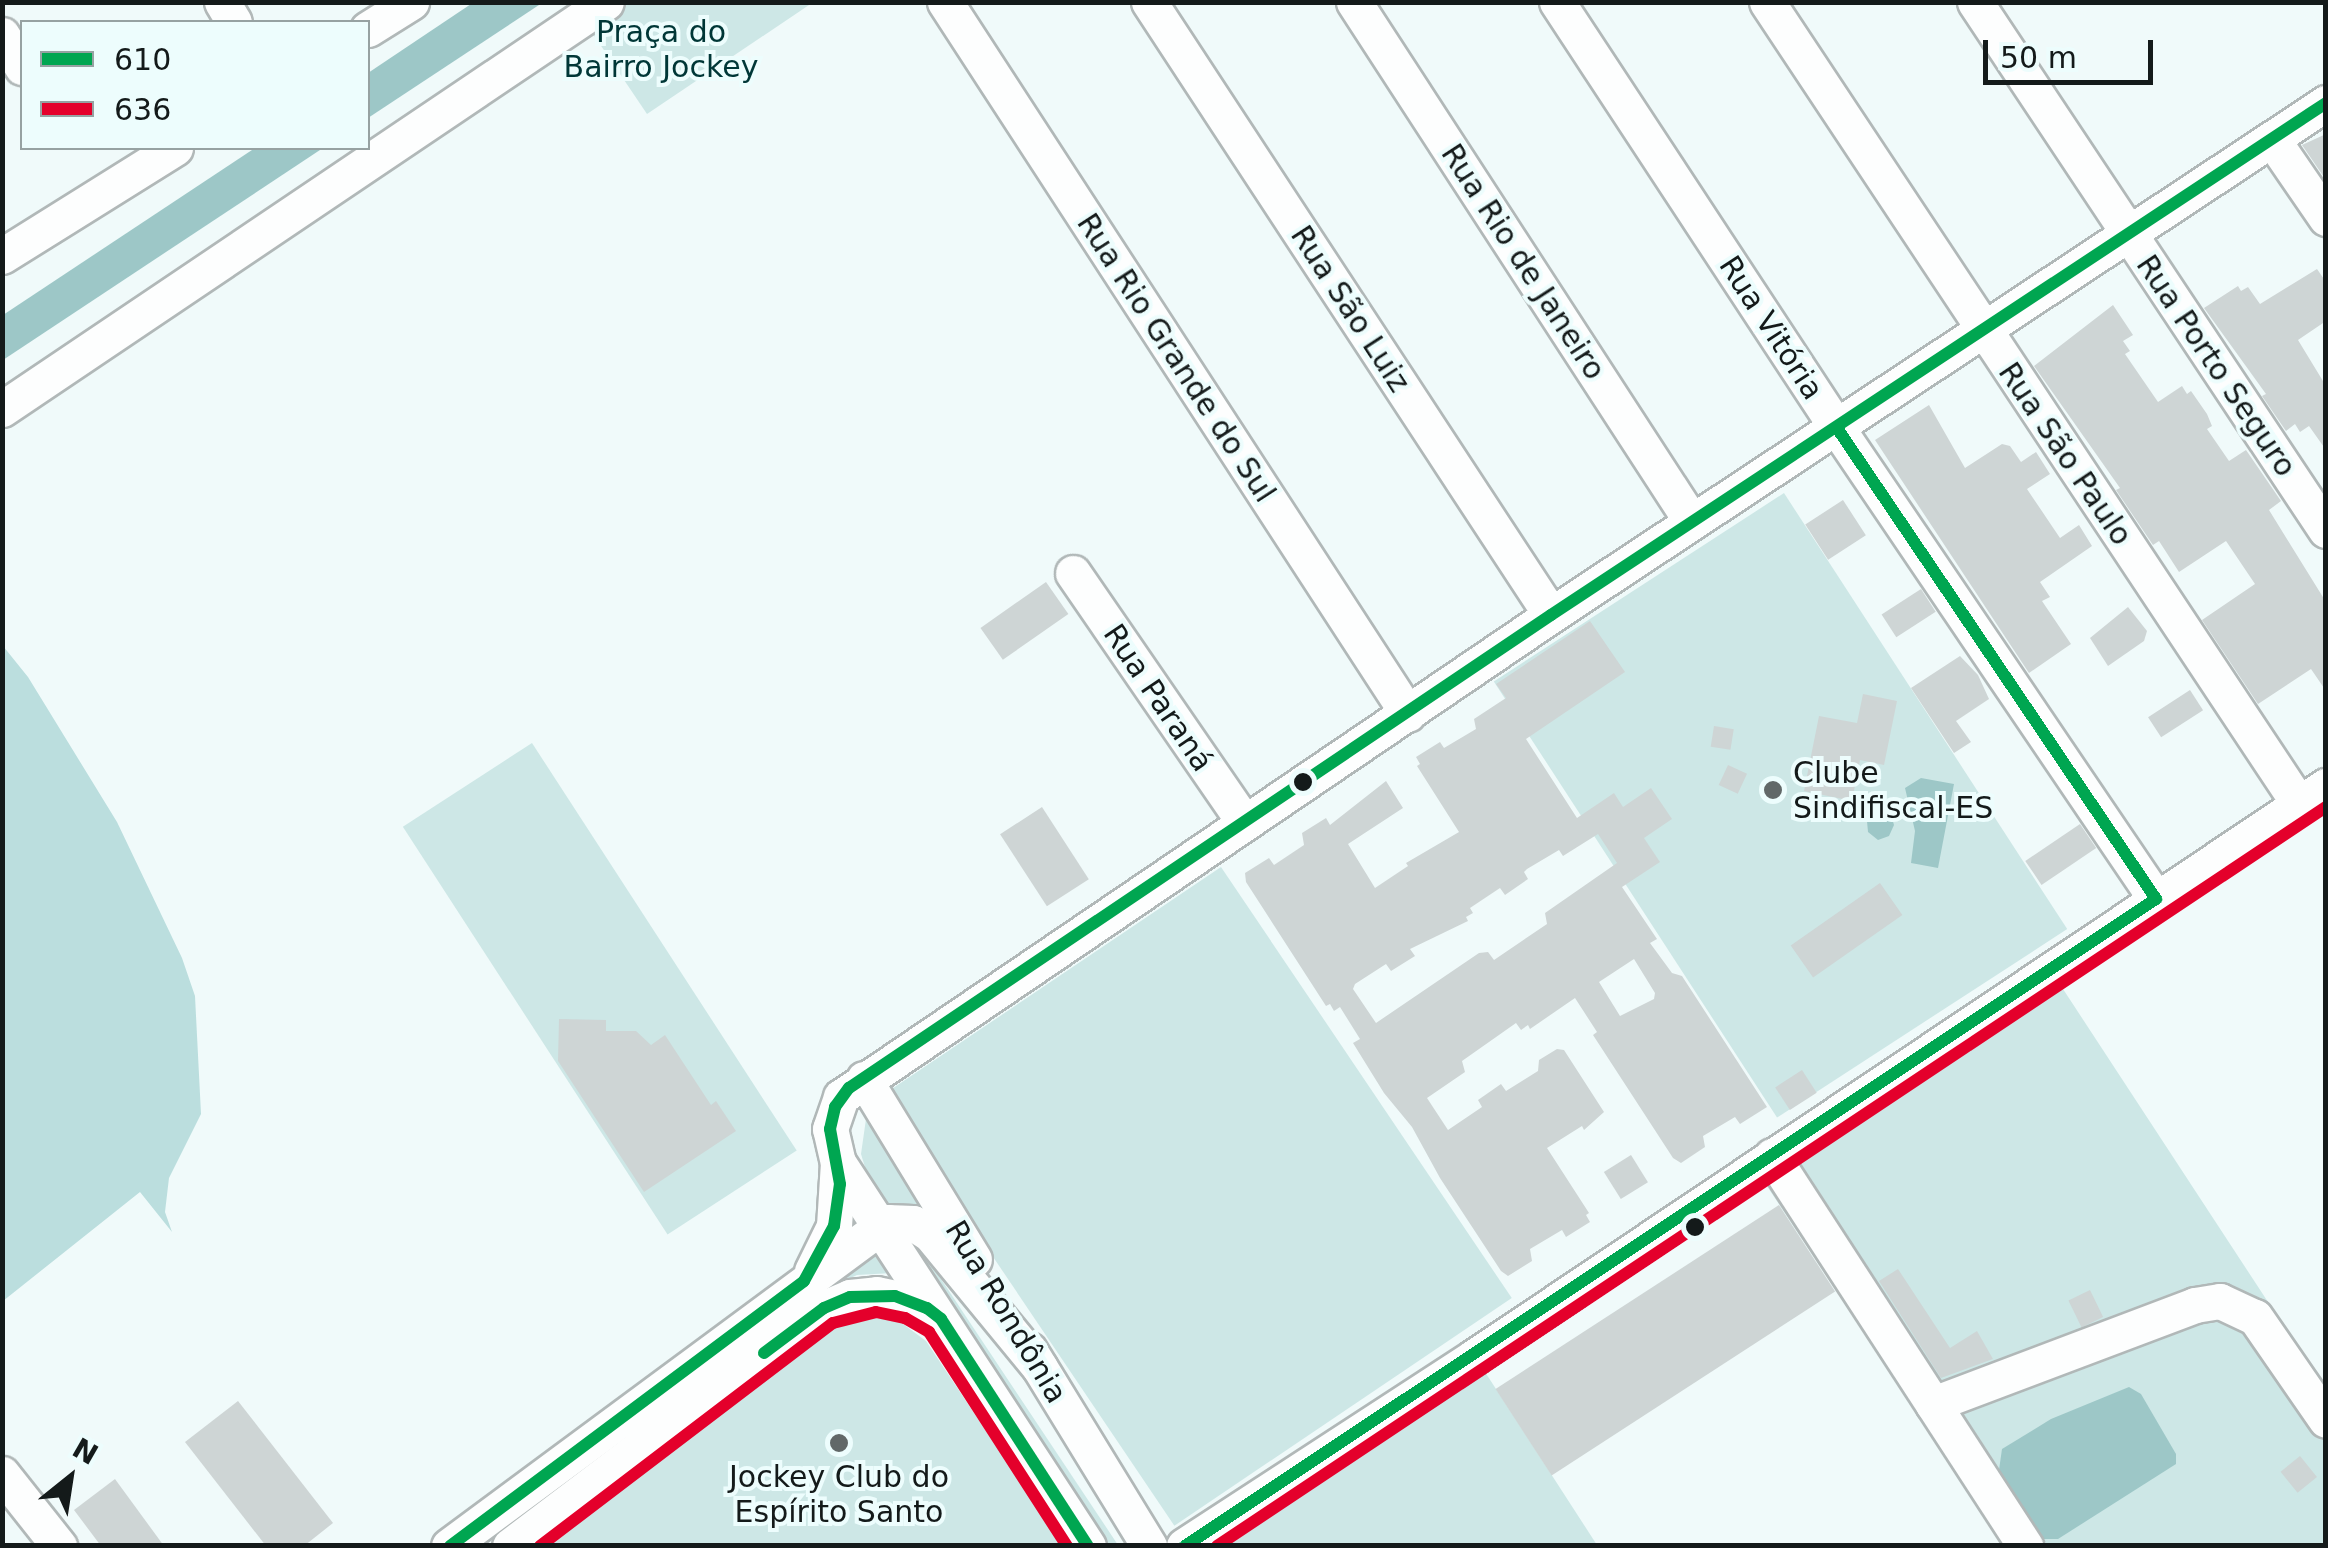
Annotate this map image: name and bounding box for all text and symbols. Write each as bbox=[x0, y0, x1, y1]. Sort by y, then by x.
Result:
park label: Praça do Bairro Jockey bbox=[564, 14, 758, 84]
legend bbox=[20, 20, 370, 150]
scale bar bbox=[1988, 20, 2158, 82]
text: 50 m bbox=[2000, 40, 2077, 75]
text: 610 bbox=[114, 42, 171, 77]
text: 636 bbox=[114, 92, 171, 127]
street label: Rua Rio de Janeiro bbox=[1433, 137, 1613, 387]
street label: Rua Rio Grande do Sul bbox=[1069, 207, 1283, 509]
street label: Rua São Luiz bbox=[1283, 219, 1417, 399]
street label: Rua Porto Seguro bbox=[2129, 248, 2303, 484]
street label: Rua Vitória bbox=[1711, 250, 1831, 406]
street label: Rua São Paulo bbox=[1991, 356, 2139, 552]
street label: Rua Paraná bbox=[1096, 618, 1220, 778]
place label: Clube Sindifiscal-ES bbox=[1793, 755, 1993, 826]
unlabelled marker bbox=[1293, 772, 1313, 792]
marker: Clube Sindifiscal-ES bbox=[1762, 779, 1784, 801]
street label: Rua Rondônia bbox=[937, 1214, 1075, 1410]
unlabelled marker bbox=[1685, 1217, 1705, 1237]
north arrow bbox=[20, 1428, 120, 1528]
text: N bbox=[67, 1431, 104, 1472]
marker: Jockey Club do Espírito Santo bbox=[828, 1432, 850, 1454]
place label: Jockey Club do Espírito Santo bbox=[729, 1459, 949, 1530]

